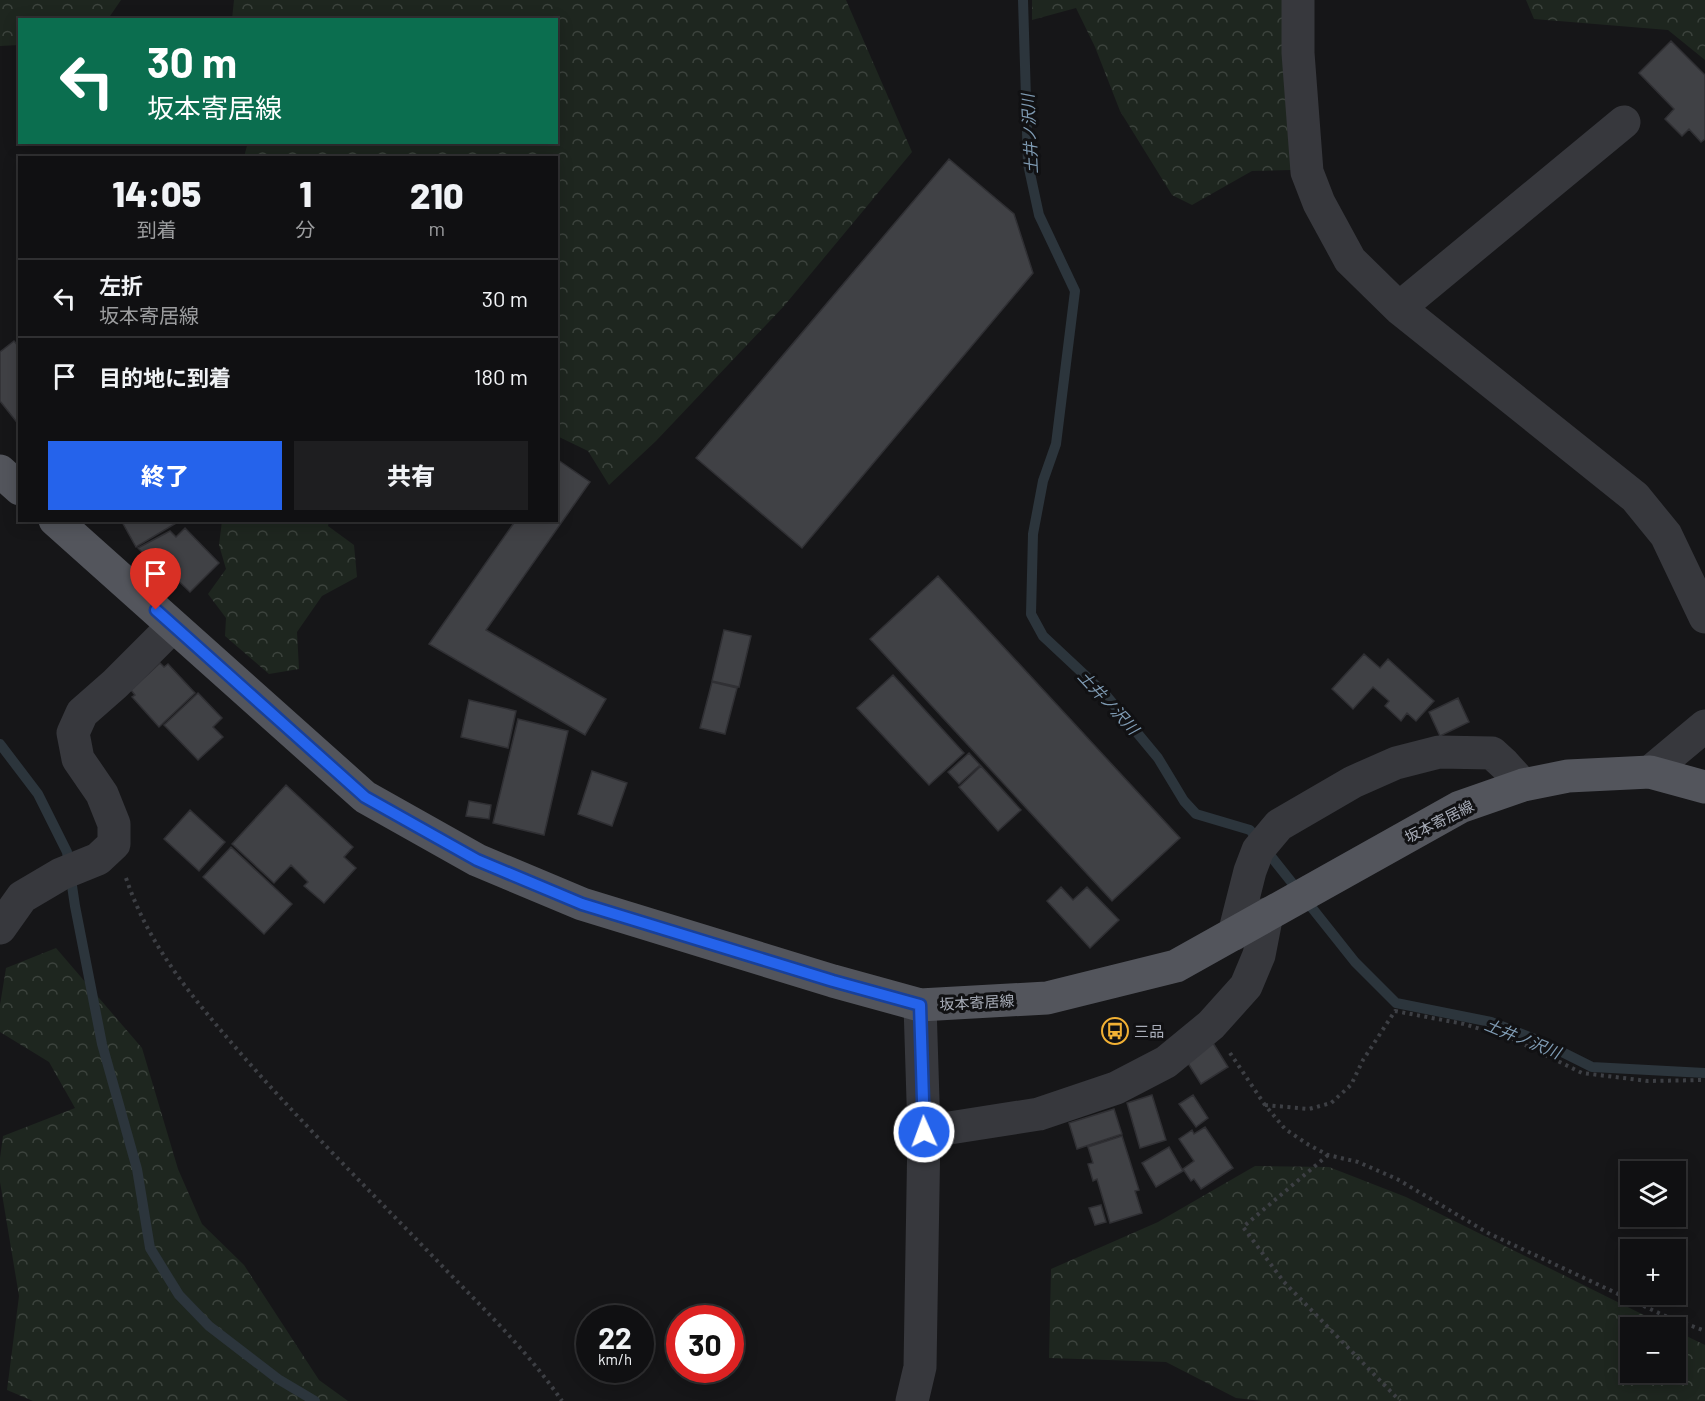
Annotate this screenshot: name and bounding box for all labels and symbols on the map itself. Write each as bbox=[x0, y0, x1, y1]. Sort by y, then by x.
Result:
water label: 土井ノ沢川 bbox=[1017, 92, 1041, 174]
pin bbox=[130, 548, 181, 610]
water label: 土井ノ沢川 bbox=[1075, 666, 1145, 739]
street label: 坂本寄居線 bbox=[1401, 796, 1477, 846]
street label: 坂本寄居線 bbox=[939, 991, 1015, 1013]
water label: 土井ノ沢川 bbox=[1482, 1014, 1565, 1063]
bus stop icon: 三品 bbox=[1100, 1016, 1130, 1046]
place label: 三品 bbox=[1134, 1022, 1164, 1040]
position arrow bbox=[892, 1100, 956, 1164]
speed limit sign: 30 bbox=[666, 1305, 744, 1383]

